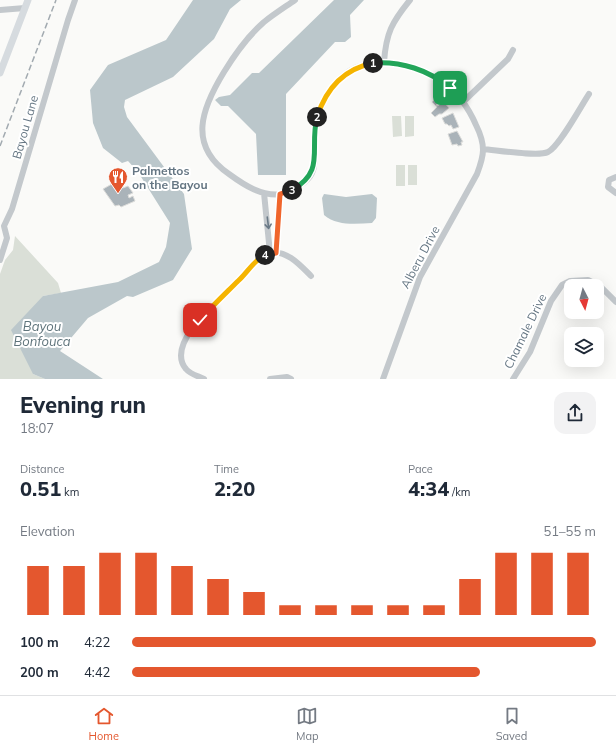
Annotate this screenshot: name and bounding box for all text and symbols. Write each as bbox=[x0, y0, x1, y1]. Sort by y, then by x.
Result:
pin: 1 bbox=[363, 53, 383, 73]
text: 1 bbox=[370, 56, 376, 70]
pin bbox=[433, 71, 467, 105]
icon: arrive bbox=[439, 77, 461, 99]
street label: Bayou Lane bbox=[9, 93, 41, 161]
pin: 2 bbox=[307, 107, 327, 127]
text: 2 bbox=[314, 110, 320, 124]
place label: Palmettos on the Bayou bbox=[132, 163, 208, 192]
restaurant icon: Palmettos on the Bayou bbox=[107, 166, 129, 194]
pin: 3 bbox=[282, 180, 302, 200]
text: 3 bbox=[289, 183, 295, 197]
one-way arrow bbox=[264, 216, 272, 229]
street label: Alberu Drive bbox=[397, 223, 443, 291]
pin: 4 bbox=[255, 245, 275, 265]
text: 4 bbox=[262, 248, 268, 262]
north arrow bbox=[564, 279, 604, 319]
map controls bbox=[564, 279, 604, 367]
street label: Chamale Drive bbox=[500, 291, 550, 371]
pin bbox=[183, 303, 217, 337]
icon: check bbox=[189, 309, 211, 331]
water label: Bayou Bonfouca bbox=[13, 318, 71, 349]
button: layers bbox=[564, 327, 604, 367]
text: Evening run bbox=[20, 391, 146, 419]
button: share bbox=[554, 392, 596, 434]
text: 18:07 bbox=[20, 420, 54, 436]
text: Distance bbox=[20, 462, 64, 476]
text: Time bbox=[214, 462, 239, 476]
text: Pace bbox=[408, 462, 433, 476]
text: 0.51 bbox=[20, 476, 61, 501]
text: 2:20 bbox=[214, 476, 255, 501]
text: 4:34 bbox=[408, 476, 449, 501]
text: km bbox=[61, 485, 79, 499]
text: /km bbox=[449, 485, 471, 499]
text: Elevation bbox=[20, 523, 75, 539]
text: 51–55 m bbox=[543, 523, 596, 539]
text: 100 m bbox=[20, 634, 59, 650]
text: 4:22 bbox=[84, 634, 110, 650]
text: 200 m bbox=[20, 664, 59, 680]
text: 4:42 bbox=[84, 664, 110, 680]
tab: Home bbox=[89, 705, 119, 743]
tab: Map bbox=[296, 705, 319, 743]
tab: Saved bbox=[496, 705, 527, 743]

